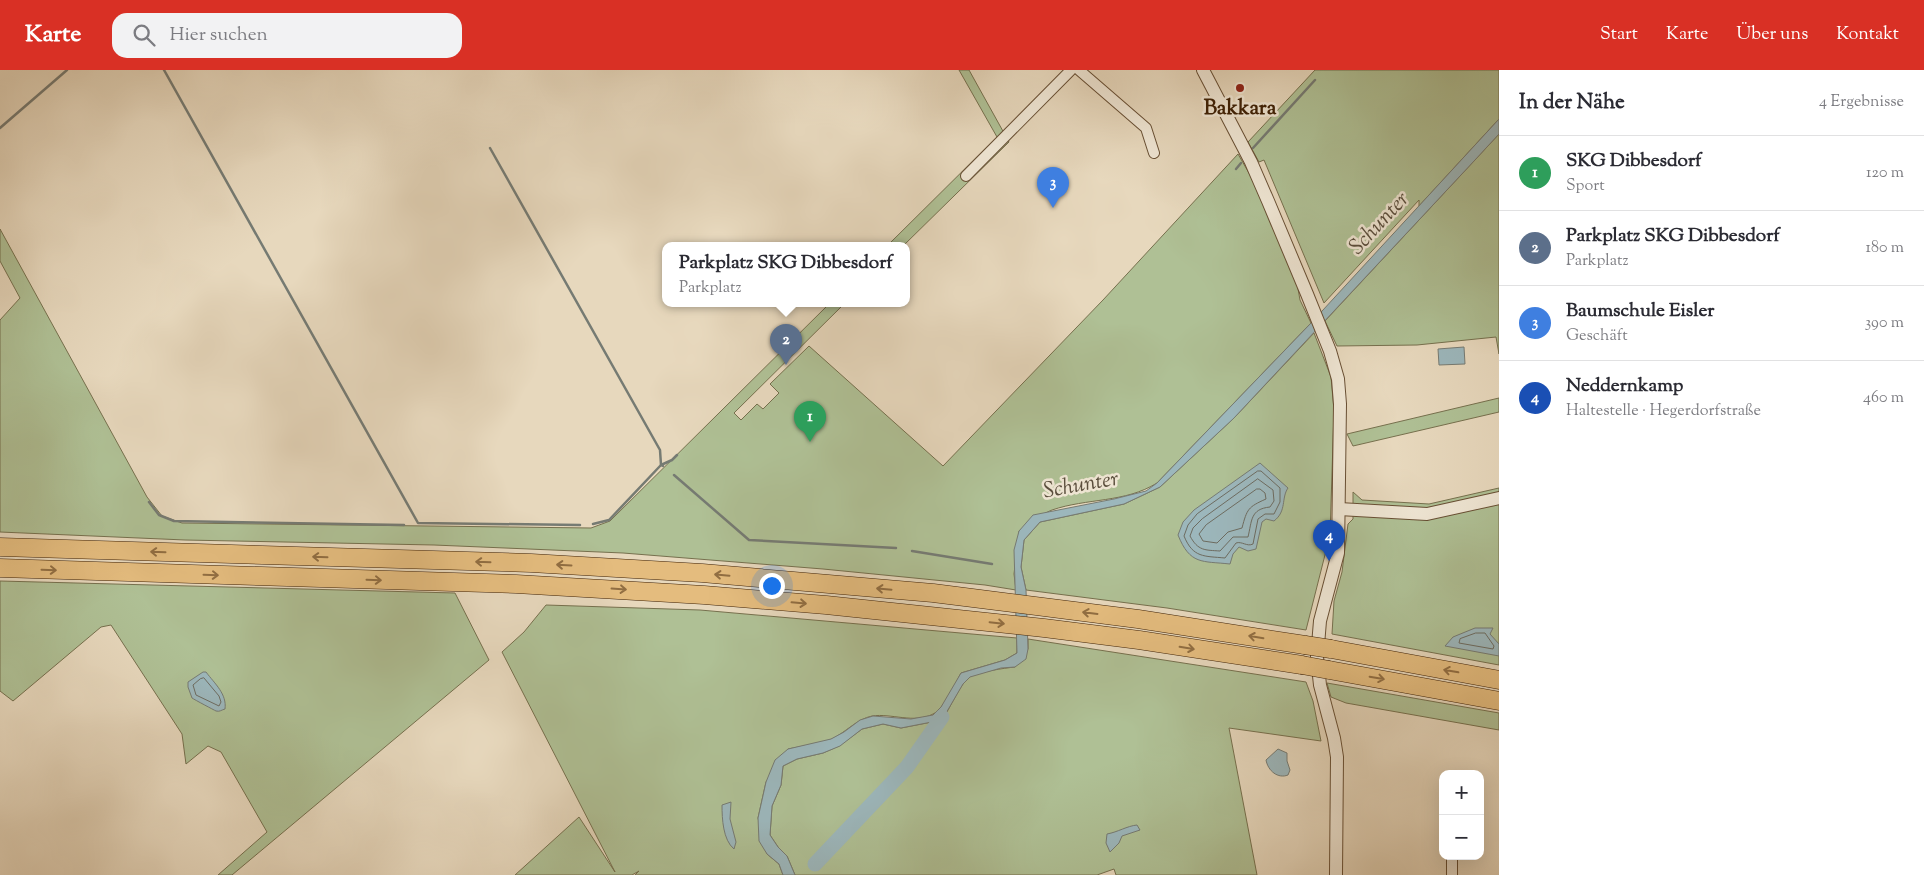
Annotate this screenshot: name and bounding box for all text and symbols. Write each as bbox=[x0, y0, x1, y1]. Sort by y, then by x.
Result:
search box bbox=[112, 13, 462, 58]
text: Karte bbox=[25, 18, 82, 52]
icon: search bbox=[130, 21, 158, 49]
text: Hier suchen bbox=[170, 22, 268, 49]
text: Start bbox=[1600, 22, 1638, 48]
text: Karte bbox=[1666, 22, 1708, 48]
text: Über uns bbox=[1736, 22, 1808, 48]
text: Kontakt bbox=[1836, 22, 1899, 48]
marker: Bakkara bbox=[1234, 82, 1246, 94]
text: In der Nähe bbox=[1519, 88, 1625, 118]
text: 4 Ergebnisse bbox=[1819, 91, 1904, 114]
place label: Bakkara bbox=[1204, 94, 1277, 124]
text: SKG Dibbesdorf bbox=[1566, 148, 1702, 175]
text: 1 bbox=[1532, 162, 1538, 185]
text: 120 m bbox=[1866, 162, 1904, 185]
pin: 3 bbox=[1037, 167, 1069, 208]
text: Sport bbox=[1566, 175, 1605, 198]
water label: Schunter bbox=[1342, 185, 1418, 263]
text: Parkplatz SKG Dibbesdorf bbox=[1566, 223, 1780, 250]
text: 2 bbox=[1531, 237, 1539, 260]
text: 180 m bbox=[1865, 237, 1904, 260]
popup bbox=[662, 242, 910, 307]
text: Parkplatz SKG Dibbesdorf bbox=[679, 250, 893, 277]
text: Parkplatz bbox=[1566, 250, 1628, 273]
text: Parkplatz bbox=[679, 277, 742, 300]
text: Baumschule Eisler bbox=[1566, 298, 1714, 325]
text: 3 bbox=[1532, 312, 1538, 335]
text: 390 m bbox=[1865, 312, 1904, 335]
pin: 2 bbox=[770, 324, 802, 365]
text: Geschäft bbox=[1566, 325, 1628, 348]
text: Neddernkamp bbox=[1566, 373, 1683, 400]
text: 4 bbox=[1531, 387, 1539, 410]
text: 460 m bbox=[1863, 387, 1904, 410]
text: Haltestelle · Hegerdorfstraße bbox=[1566, 400, 1761, 423]
pin: 1 bbox=[794, 401, 826, 442]
water label: Schunter bbox=[1041, 464, 1121, 508]
pin: 4 bbox=[1313, 520, 1345, 561]
one-way arrow bbox=[150, 548, 166, 557]
one-way arrow bbox=[312, 553, 328, 562]
one-way arrow bbox=[475, 557, 491, 567]
one-way arrow bbox=[556, 560, 572, 570]
one-way arrow bbox=[40, 565, 56, 574]
one-way arrow bbox=[202, 570, 219, 580]
one-way arrow bbox=[715, 570, 731, 580]
your location bbox=[759, 573, 785, 599]
one-way arrow bbox=[365, 575, 381, 585]
one-way arrow bbox=[876, 584, 892, 594]
one-way arrow bbox=[611, 585, 627, 594]
one-way arrow bbox=[790, 598, 806, 607]
one-way arrow bbox=[1082, 608, 1098, 618]
one-way arrow bbox=[989, 618, 1005, 628]
one-way arrow bbox=[1249, 632, 1265, 642]
one-way arrow bbox=[1179, 643, 1195, 653]
one-way arrow bbox=[1443, 666, 1459, 676]
one-way arrow bbox=[1368, 674, 1384, 684]
map controls bbox=[1439, 770, 1484, 860]
button: + bbox=[1439, 770, 1484, 815]
button: − bbox=[1439, 815, 1484, 860]

